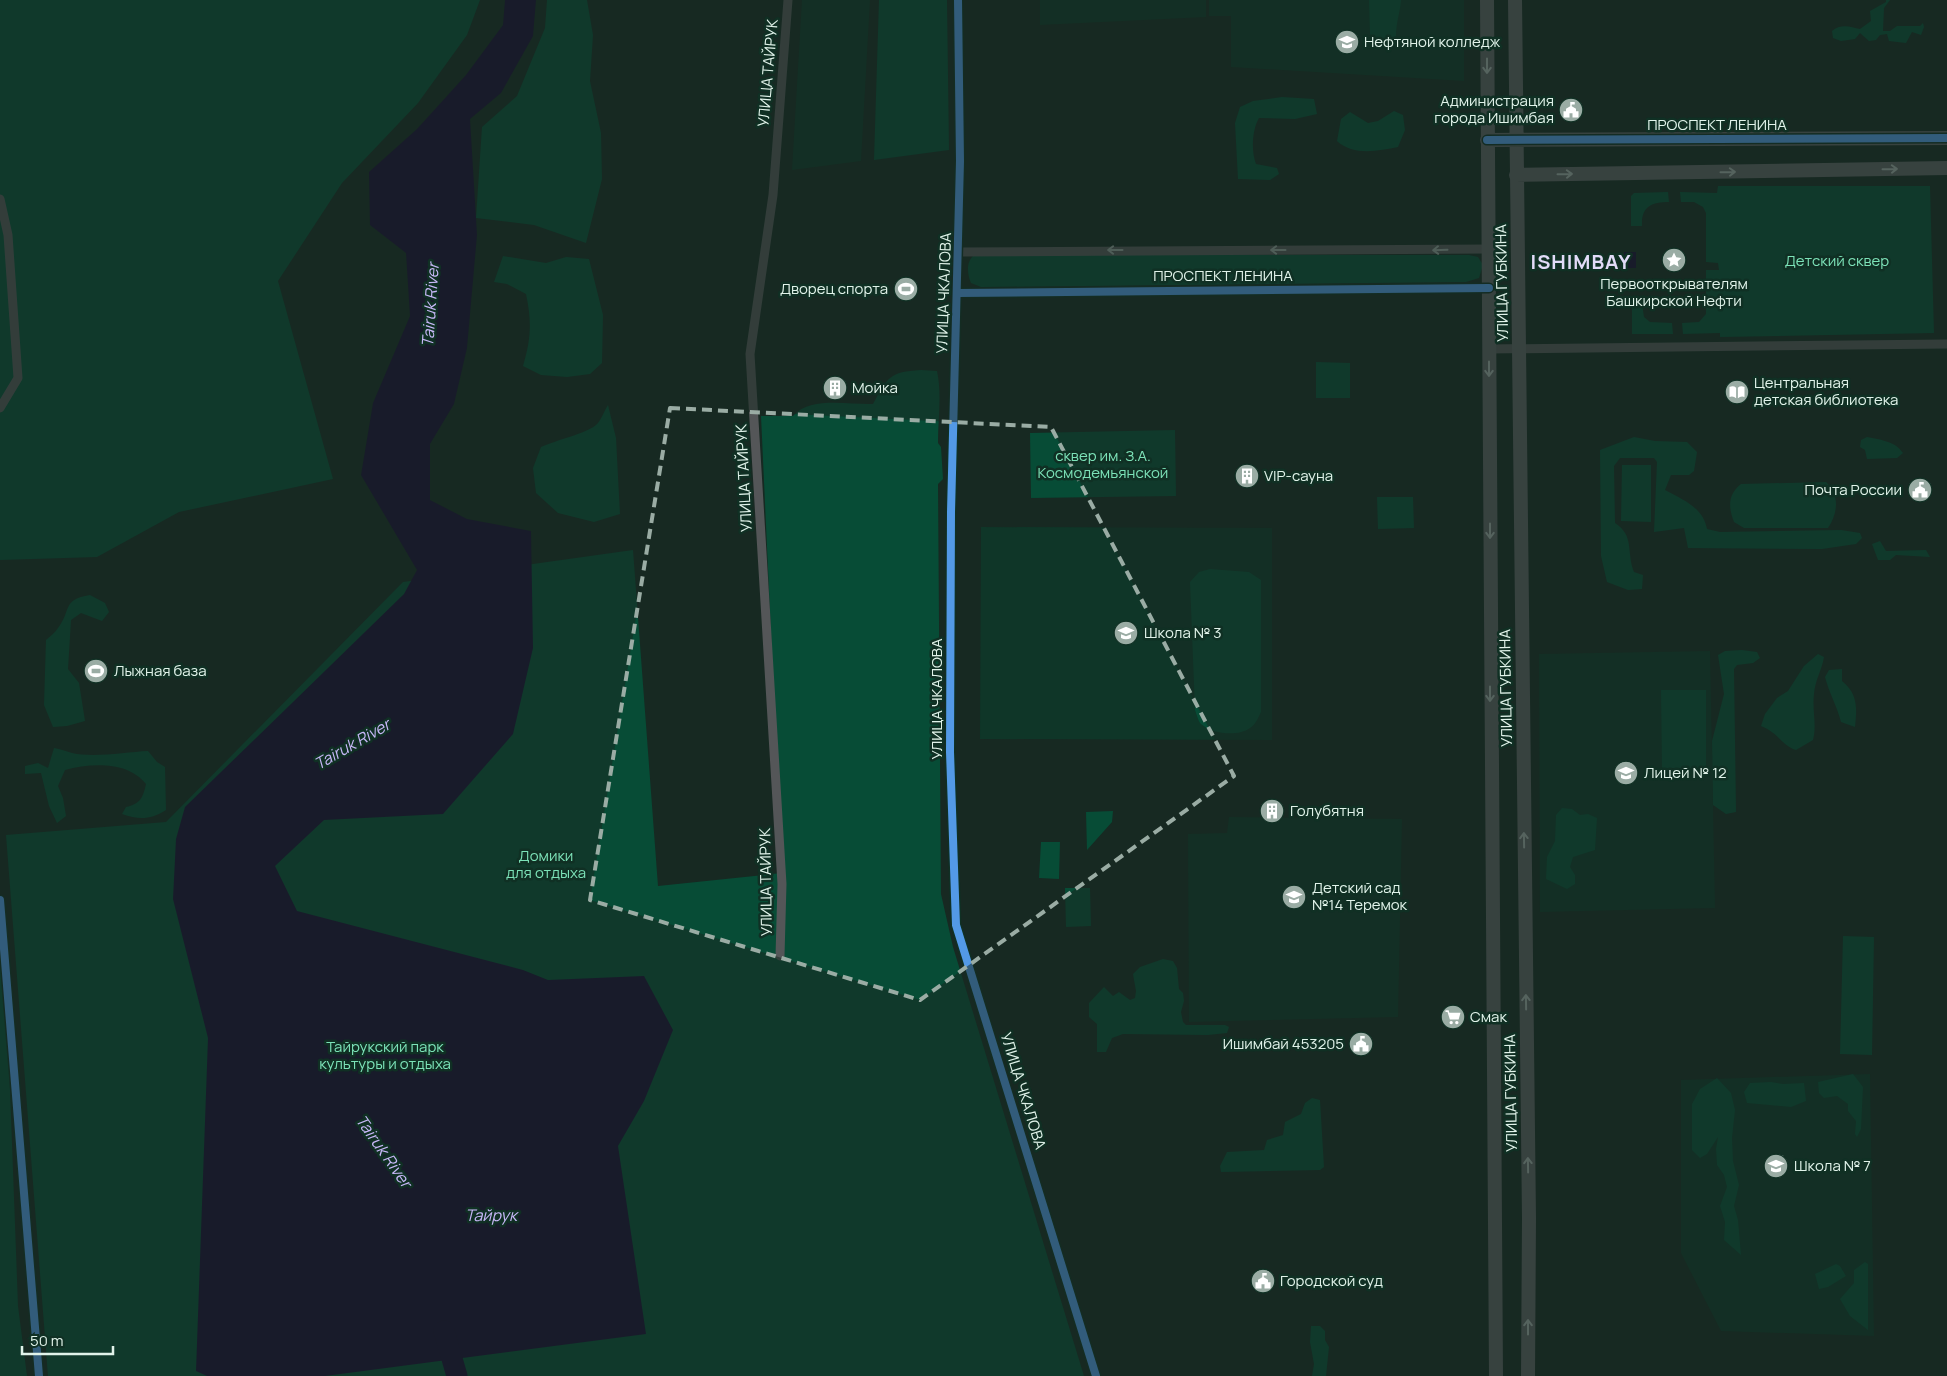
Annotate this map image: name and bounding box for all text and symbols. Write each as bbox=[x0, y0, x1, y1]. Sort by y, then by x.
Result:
street label: УЛИЦА ТАЙРУК bbox=[752, 18, 783, 128]
school or university icon: Нефтяной колледж bbox=[1334, 29, 1360, 55]
place label: Нефтяной колледж bbox=[1364, 31, 1501, 52]
one-way arrow bbox=[1482, 58, 1492, 74]
place label: Администрация города Ишимбая bbox=[1434, 90, 1554, 128]
public building icon: Администрация города Ишимбая bbox=[1558, 97, 1584, 123]
street label: ПРОСПЕКТ ЛЕНИНА bbox=[1647, 114, 1787, 135]
one-way arrow bbox=[1882, 164, 1898, 174]
one-way arrow bbox=[1719, 167, 1735, 176]
one-way arrow bbox=[1556, 169, 1573, 179]
street label: УЛИЦА ГУБКИНА bbox=[1490, 224, 1513, 342]
street label: УЛИЦА ЧКАЛОВА bbox=[931, 232, 956, 354]
one-way arrow bbox=[1108, 245, 1124, 255]
one-way arrow bbox=[1270, 245, 1286, 255]
one-way arrow bbox=[1433, 246, 1449, 255]
place icon: Первооткрывателям Башкирской Нефти bbox=[1661, 247, 1687, 273]
district label: ISHIMBAY bbox=[1531, 248, 1631, 275]
park label: Детский сквер bbox=[1785, 250, 1889, 271]
water label: Tairuk River bbox=[416, 260, 444, 348]
street label: ПРОСПЕКТ ЛЕНИНА bbox=[1153, 265, 1293, 286]
place label: Первооткрывателям Башкирской Нефти bbox=[1600, 273, 1748, 311]
sports icon: Дворец спорта bbox=[893, 276, 919, 302]
place label: Дворец спорта bbox=[780, 278, 888, 299]
one-way arrow bbox=[1484, 360, 1494, 376]
place label: Центральная детская библиотека bbox=[1754, 372, 1898, 410]
building icon: Мойка bbox=[822, 375, 848, 401]
place label: Мойка bbox=[852, 377, 898, 398]
library icon: Центральная детская библиотека bbox=[1724, 379, 1750, 405]
street label: УЛИЦА ТАЙРУК bbox=[730, 423, 757, 533]
park label: сквер им. З.А. Космодемьянской bbox=[1038, 445, 1168, 483]
building icon: VIP-сауна bbox=[1234, 463, 1260, 489]
place label: VIP-сауна bbox=[1264, 465, 1333, 486]
public building icon: Почта России bbox=[1907, 477, 1933, 503]
place label: Почта России bbox=[1805, 479, 1902, 500]
one-way arrow bbox=[1485, 522, 1495, 539]
school or university icon: Школа № 3 bbox=[1113, 620, 1139, 646]
place label: Школа № 3 bbox=[1144, 622, 1222, 643]
street label: УЛИЦА ГУБКИНА bbox=[1494, 629, 1517, 747]
street label: УЛИЦА ЧКАЛОВА bbox=[926, 638, 947, 760]
sports icon: Лыжная база bbox=[83, 658, 109, 684]
place label: Лыжная база bbox=[114, 660, 207, 681]
one-way arrow bbox=[1485, 685, 1495, 701]
water label: Tairuk River bbox=[310, 712, 396, 775]
school or university icon: Лицей № 12 bbox=[1613, 760, 1639, 786]
place label: Лицей № 12 bbox=[1644, 762, 1727, 783]
building icon: Голубятня bbox=[1259, 798, 1285, 824]
place label: Голубятня bbox=[1290, 800, 1364, 821]
street label: УЛИЦА ТАЙРУК bbox=[754, 828, 777, 936]
one-way arrow bbox=[1519, 832, 1529, 848]
park label: Домики для отдыха bbox=[506, 845, 586, 883]
place label: Детский сад №14 Теремок bbox=[1312, 877, 1408, 915]
school or university icon: Детский сад №14 Теремок bbox=[1281, 884, 1307, 910]
one-way arrow bbox=[1521, 995, 1531, 1011]
supermarket icon: Смак bbox=[1440, 1004, 1466, 1030]
place label: Смак bbox=[1470, 1006, 1507, 1027]
street label: УЛИЦА ЧКАЛОВА bbox=[996, 1030, 1051, 1152]
public building icon: Ишимбай 453205 bbox=[1348, 1031, 1374, 1057]
place label: Ишимбай 453205 bbox=[1223, 1033, 1344, 1054]
street label: УЛИЦА ГУБКИНА bbox=[1499, 1034, 1522, 1152]
park label: Тайрукский парк культуры и отдыха bbox=[319, 1036, 451, 1074]
water label: Tairuk River bbox=[351, 1110, 418, 1194]
school or university icon: Школа № 7 bbox=[1763, 1153, 1789, 1179]
place label: Школа № 7 bbox=[1794, 1155, 1871, 1176]
one-way arrow bbox=[1523, 1157, 1533, 1174]
water label: Тайрук bbox=[465, 1204, 519, 1226]
public building icon: Городской суд bbox=[1250, 1268, 1276, 1294]
place label: Городской суд bbox=[1280, 1270, 1383, 1291]
one-way arrow bbox=[1523, 1320, 1533, 1336]
scale bar bbox=[22, 1324, 114, 1356]
text: 50 m bbox=[30, 1330, 64, 1351]

